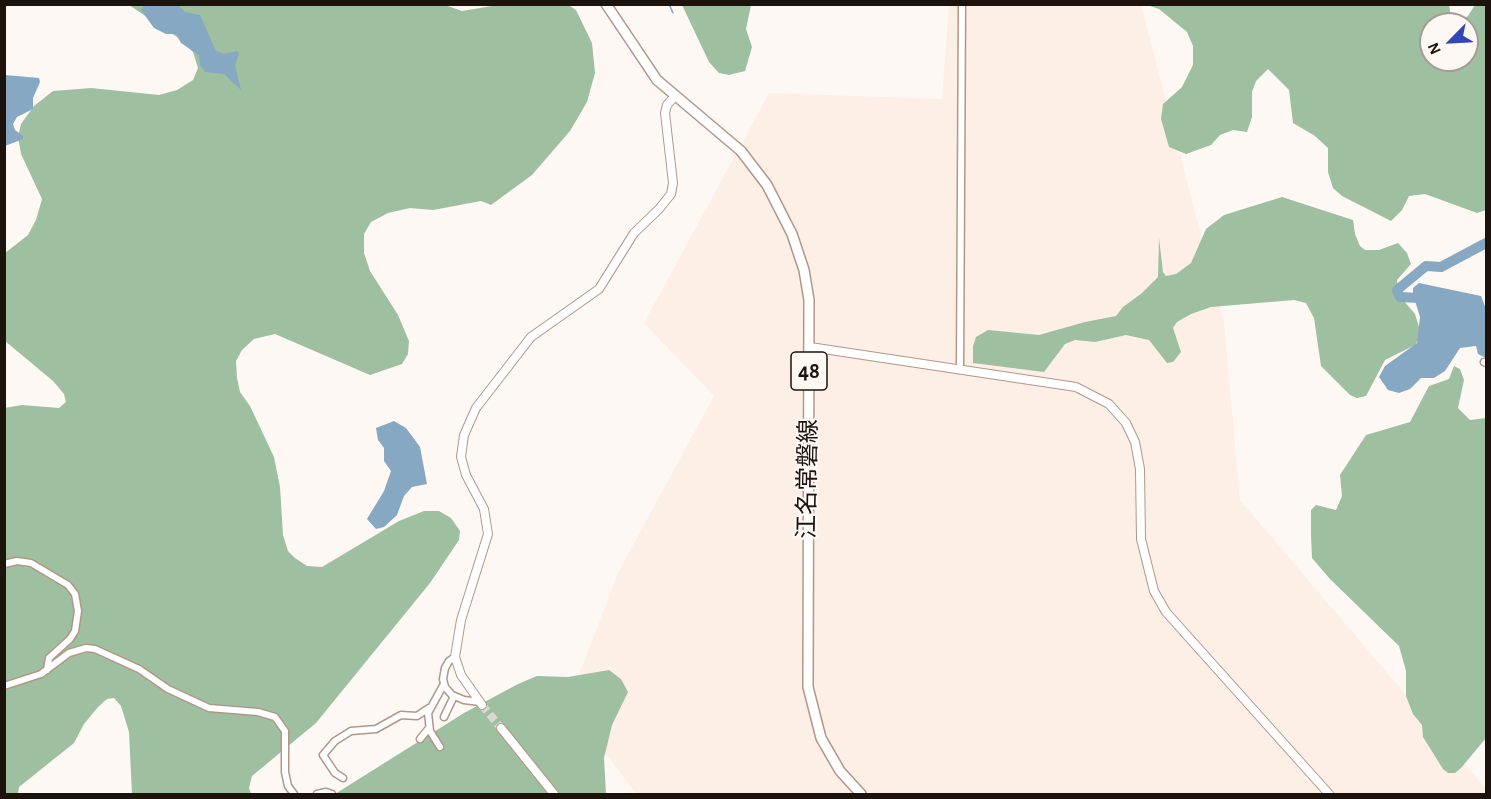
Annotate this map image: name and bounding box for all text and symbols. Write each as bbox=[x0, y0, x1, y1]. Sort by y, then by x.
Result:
north arrow bbox=[1419, 12, 1479, 72]
text: N bbox=[1425, 40, 1444, 57]
road number: 48 bbox=[791, 352, 827, 390]
street label: 江名常磐線 bbox=[793, 419, 823, 539]

